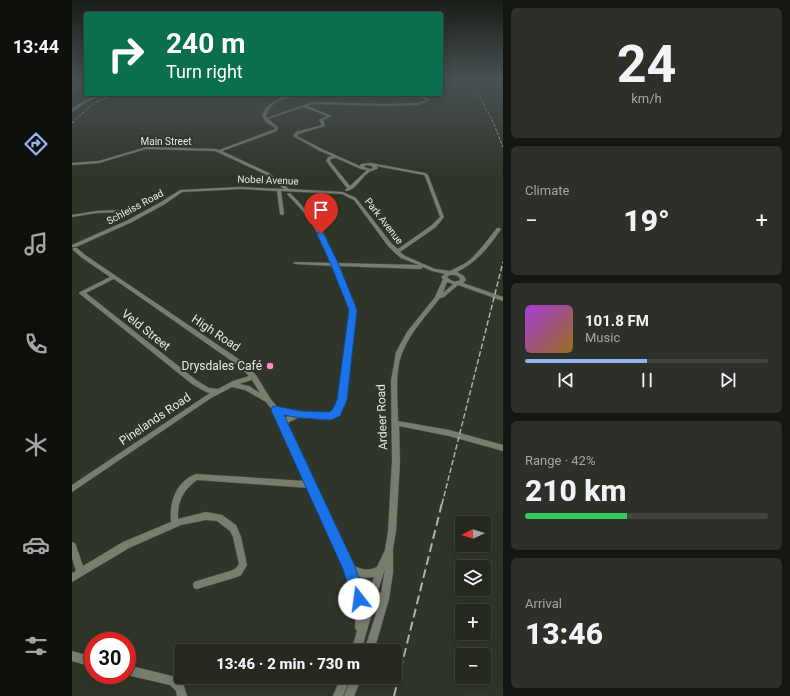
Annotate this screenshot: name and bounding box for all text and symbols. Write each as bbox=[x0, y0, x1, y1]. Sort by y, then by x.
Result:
text: 240 m bbox=[166, 27, 245, 60]
icon: right bbox=[100, 28, 152, 80]
text: 24 bbox=[617, 34, 676, 95]
text: 13:44 bbox=[13, 36, 59, 57]
text: Turn right bbox=[166, 61, 243, 82]
text: km/h bbox=[631, 91, 662, 106]
icon: directions bbox=[22, 130, 50, 158]
street label: Main Street bbox=[141, 136, 192, 147]
street label: Nobel Avenue bbox=[237, 173, 299, 187]
text: Climate bbox=[525, 183, 569, 198]
street label: Schleiss Road bbox=[105, 187, 165, 227]
pin bbox=[304, 193, 338, 234]
street label: Park Avenue bbox=[363, 196, 405, 246]
icon: arrive bbox=[310, 199, 332, 221]
text: 19° bbox=[623, 203, 670, 238]
text: − bbox=[525, 208, 538, 233]
text: + bbox=[756, 208, 768, 233]
icon: music bbox=[22, 230, 50, 258]
street label: Veld Street bbox=[119, 307, 173, 353]
street label: High Road bbox=[189, 312, 243, 354]
text: 101.8 FM bbox=[585, 312, 649, 330]
icon: phone bbox=[22, 330, 50, 358]
text: Music bbox=[585, 330, 620, 345]
place label: Drysdales Café bbox=[182, 359, 262, 373]
marker: Drysdales Café bbox=[265, 361, 275, 371]
icon: previous bbox=[555, 369, 577, 391]
icon: pause bbox=[636, 369, 658, 391]
icon: next bbox=[717, 369, 739, 391]
street label: Ardeer Road bbox=[374, 384, 390, 450]
street label: Pinelands Road bbox=[117, 390, 193, 448]
icon: climate bbox=[22, 431, 50, 459]
text: Range · 42% bbox=[525, 453, 595, 468]
text: 210 km bbox=[525, 473, 627, 508]
north arrow bbox=[455, 516, 491, 552]
map controls bbox=[455, 516, 491, 684]
icon: car bbox=[22, 531, 50, 559]
button: layers bbox=[455, 560, 491, 596]
position arrow bbox=[338, 578, 380, 620]
text: Arrival bbox=[525, 596, 562, 611]
button: + bbox=[455, 604, 491, 640]
text: 13:46 bbox=[525, 616, 603, 651]
icon: filters bbox=[22, 632, 50, 660]
speed limit sign: 30 bbox=[84, 632, 136, 684]
button: − bbox=[455, 648, 491, 684]
text: 13:46 · 2 min · 730 m bbox=[216, 655, 360, 673]

